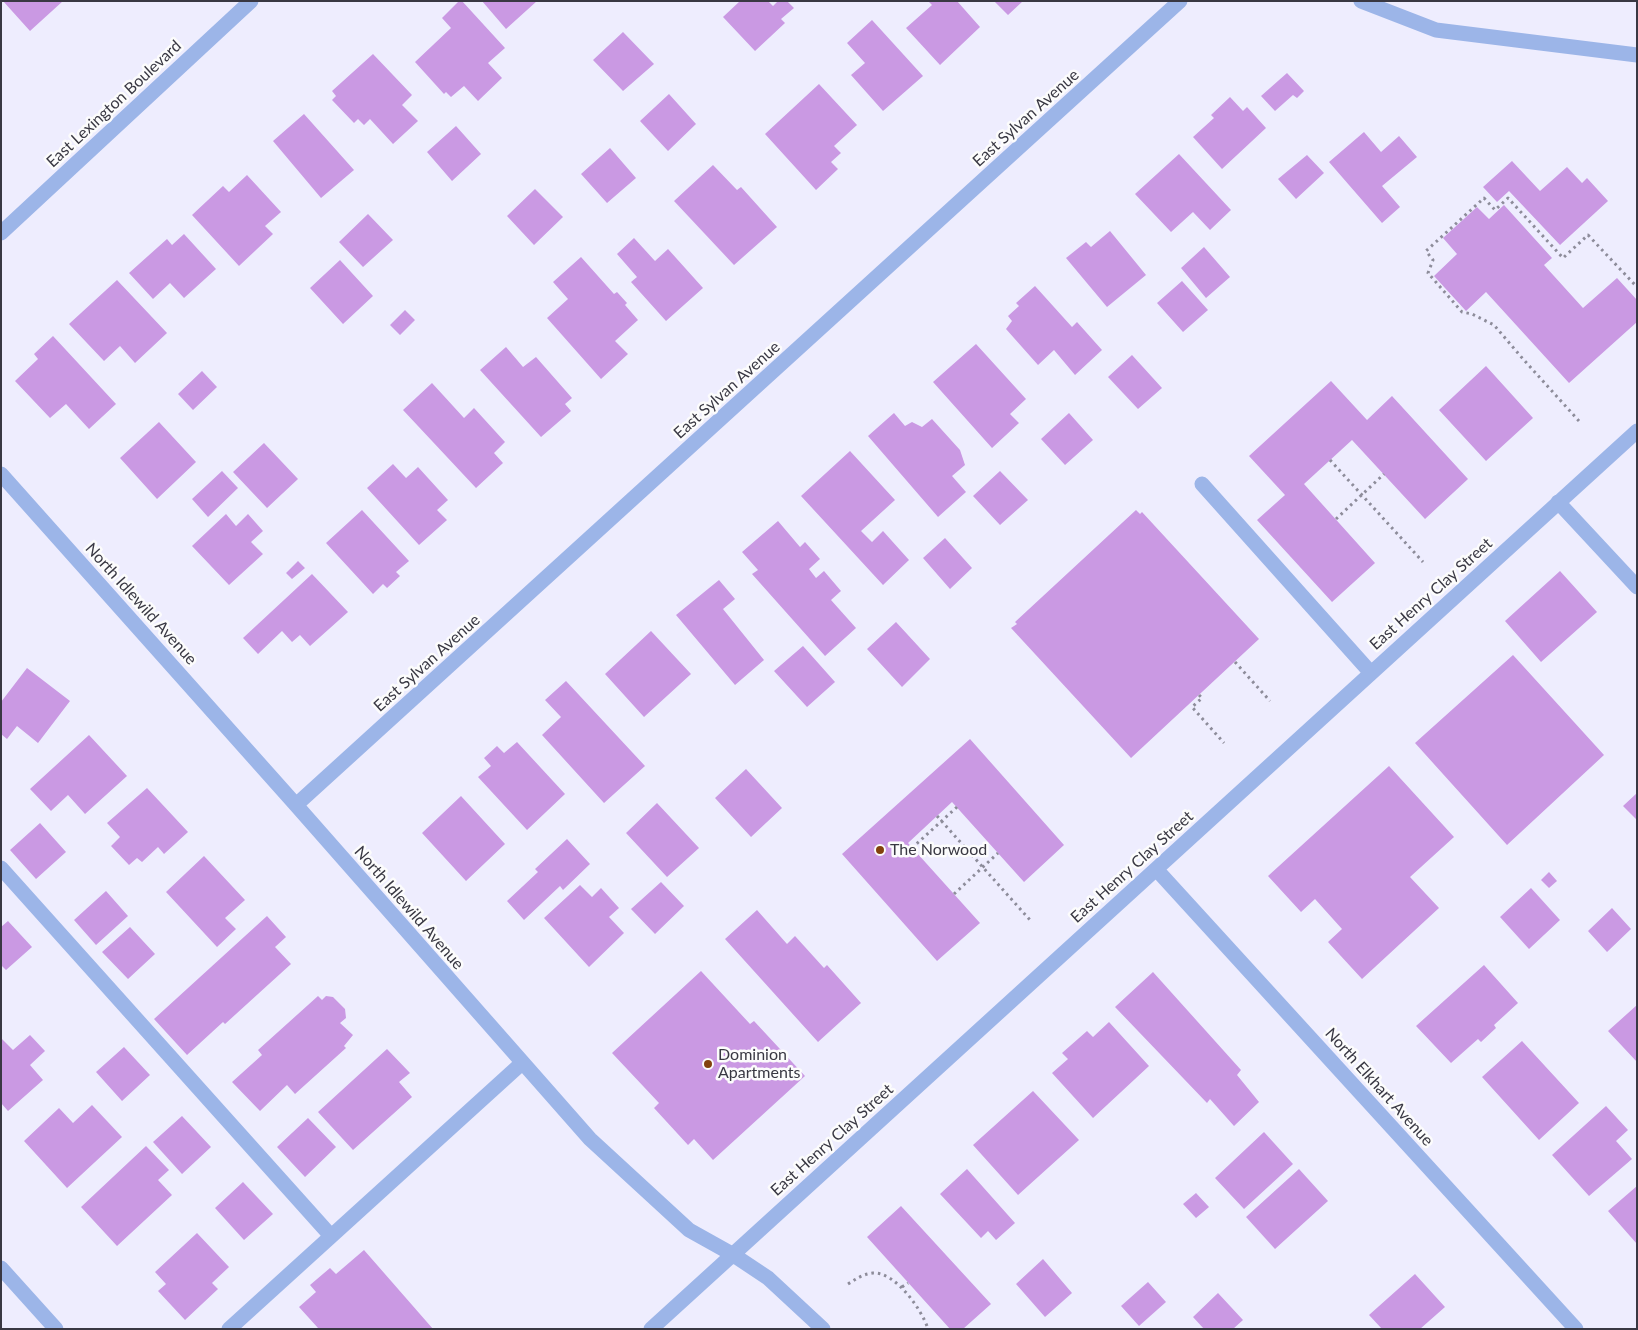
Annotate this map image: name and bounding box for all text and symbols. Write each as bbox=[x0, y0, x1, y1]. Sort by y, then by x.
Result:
street label: East Lexington Boulevard bbox=[43, 36, 185, 172]
street label: East Sylvan Avenue bbox=[969, 65, 1083, 171]
street label: East Sylvan Avenue bbox=[670, 337, 784, 443]
street label: East Henry Clay Street bbox=[1366, 534, 1496, 654]
street label: North Idlewild Avenue bbox=[81, 539, 201, 669]
street label: East Sylvan Avenue bbox=[370, 610, 484, 716]
street label: East Henry Clay Street bbox=[1067, 807, 1197, 927]
place label: The Norwood bbox=[890, 840, 987, 860]
street label: North Idlewild Avenue bbox=[350, 842, 468, 974]
marker: The Norwood bbox=[874, 844, 886, 856]
street label: North Elkhart Avenue bbox=[1321, 1024, 1437, 1150]
place label: Dominion Apartments bbox=[718, 1045, 800, 1083]
marker: Dominion Apartments bbox=[702, 1058, 714, 1070]
street label: East Henry Clay Street bbox=[767, 1080, 897, 1200]

